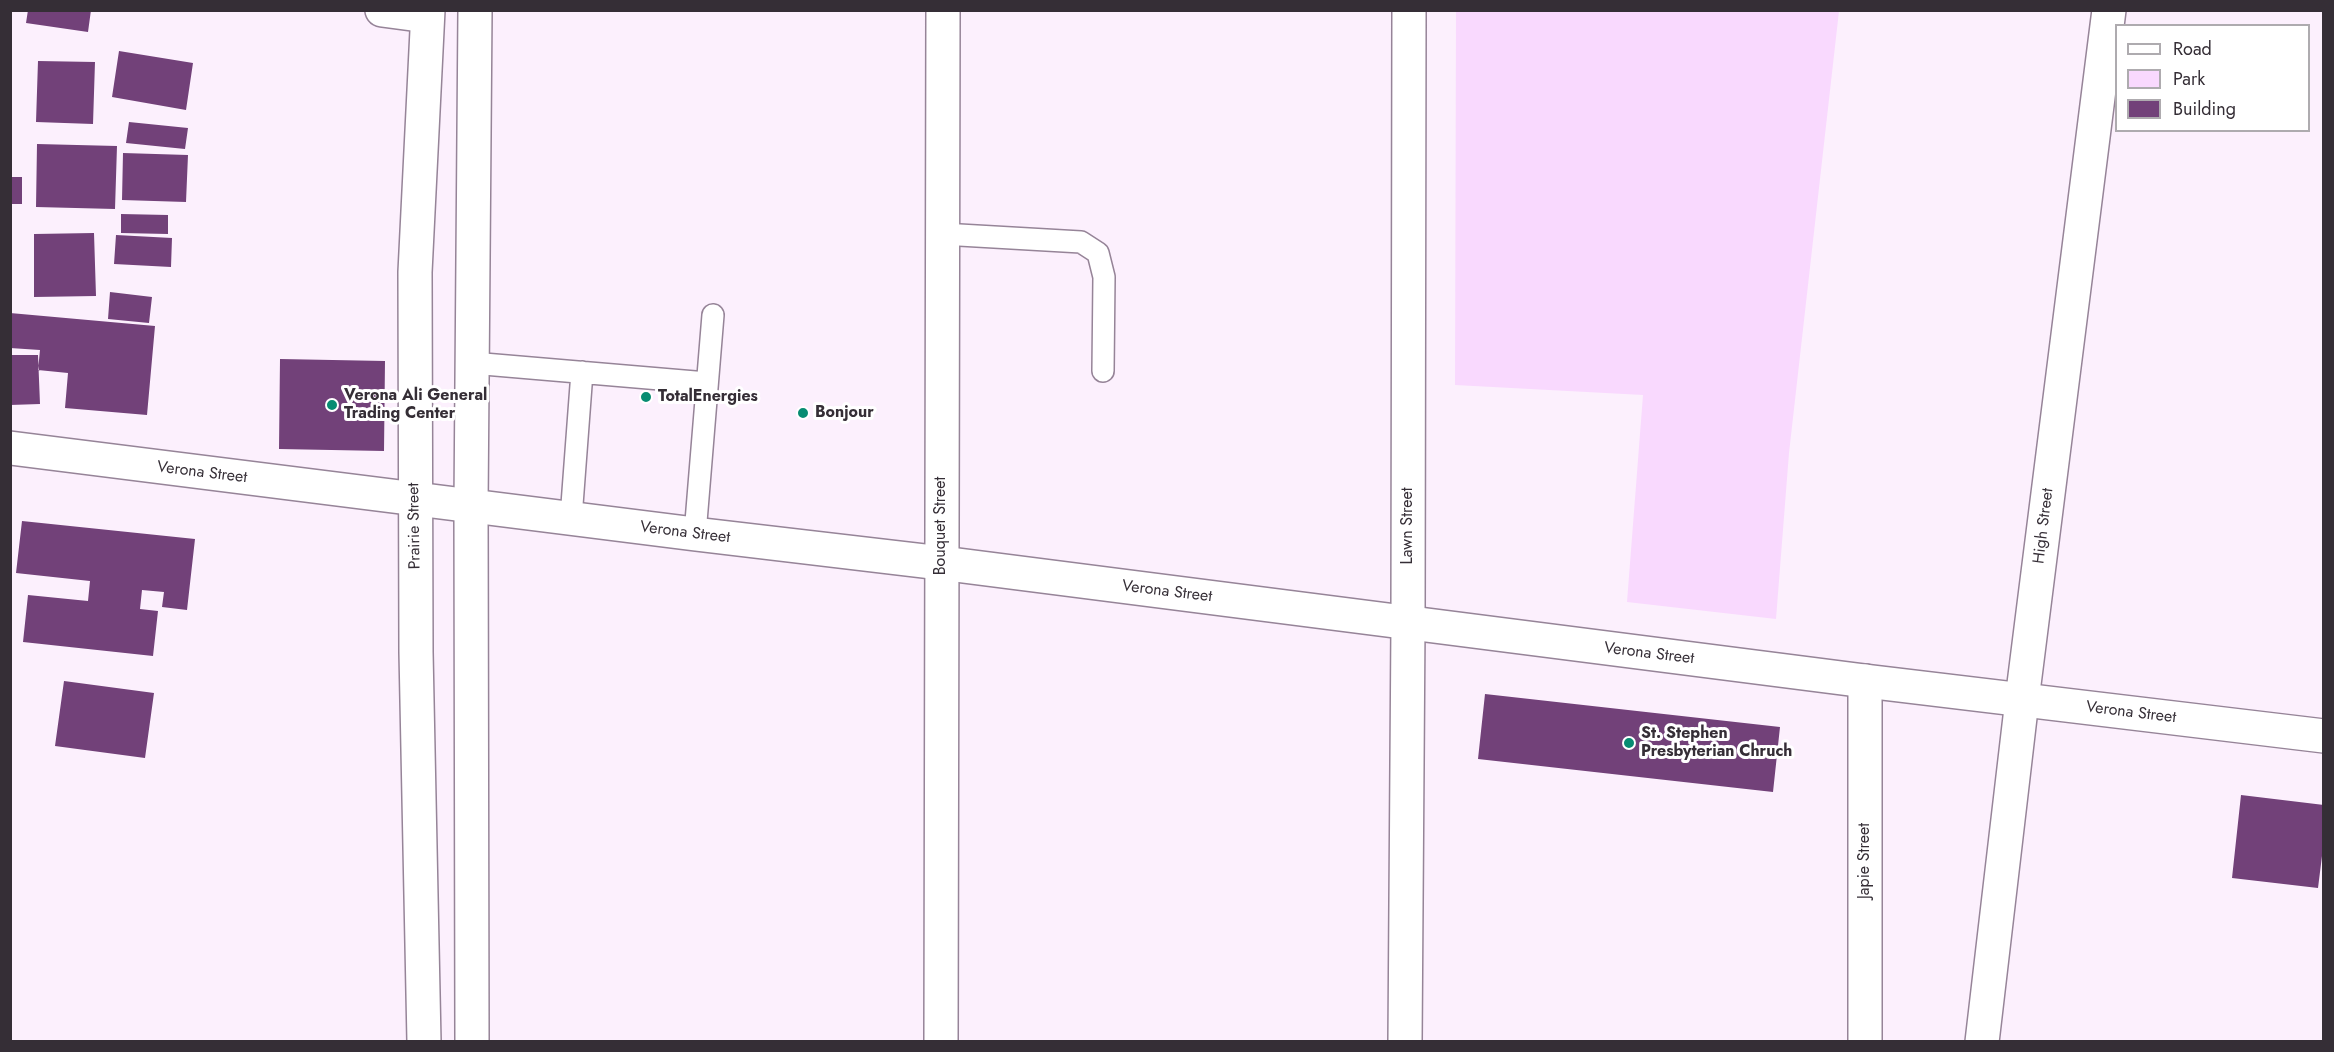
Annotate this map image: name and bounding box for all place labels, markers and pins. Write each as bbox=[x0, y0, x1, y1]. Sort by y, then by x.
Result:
place label: Verona Ali General Trading Center bbox=[344, 386, 487, 424]
place label: TotalEnergies bbox=[658, 387, 758, 407]
marker: TotalEnergies bbox=[639, 390, 653, 404]
marker: Verona Ali General Trading Center bbox=[325, 398, 339, 412]
place label: Bonjour bbox=[815, 403, 874, 423]
marker: Bonjour bbox=[796, 406, 810, 420]
place label: St. Stephen Presbyterian Chruch bbox=[1641, 724, 1792, 762]
marker: St. Stephen Presbyterian Chruch bbox=[1622, 736, 1636, 750]

